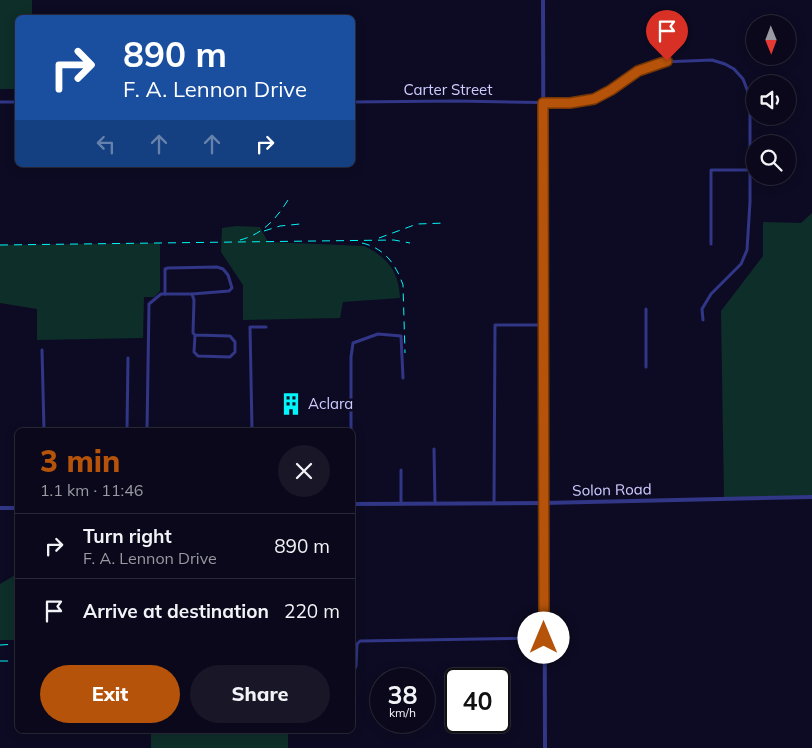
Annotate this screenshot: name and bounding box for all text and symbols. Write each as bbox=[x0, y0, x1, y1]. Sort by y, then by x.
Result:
pin bbox=[646, 10, 688, 61]
north arrow bbox=[746, 15, 796, 65]
map controls bbox=[746, 15, 796, 185]
icon: arrive bbox=[653, 17, 681, 45]
text: 890 m bbox=[123, 32, 227, 76]
icon: right bbox=[40, 35, 105, 100]
text: F. A. Lennon Drive bbox=[123, 75, 307, 103]
button: sound bbox=[746, 75, 796, 125]
street label: Carter Street bbox=[403, 80, 493, 99]
icon: left bbox=[92, 130, 120, 158]
icon: ahead bbox=[145, 130, 173, 158]
icon: ahead bbox=[198, 130, 226, 158]
icon: right bbox=[251, 130, 279, 158]
button: search bbox=[746, 135, 796, 185]
building icon: Aclara bbox=[278, 391, 304, 417]
place label: Aclara bbox=[308, 394, 353, 413]
text: 3 min bbox=[40, 442, 120, 480]
button: close bbox=[278, 445, 330, 497]
street label: Solon Road bbox=[572, 479, 652, 500]
text: 1.1 km · 11:46 bbox=[40, 480, 143, 500]
text: Turn right bbox=[83, 524, 172, 548]
icon: right bbox=[40, 532, 68, 560]
text: 890 m bbox=[274, 534, 330, 558]
text: F. A. Lennon Drive bbox=[83, 548, 217, 568]
icon: arrive bbox=[40, 597, 68, 625]
text: Arrive at destination bbox=[83, 599, 269, 623]
text: 220 m bbox=[284, 599, 340, 623]
position arrow bbox=[517, 611, 569, 663]
button: Exit bbox=[40, 665, 180, 723]
button: Share bbox=[190, 665, 330, 723]
speed limit sign: 40 bbox=[445, 668, 510, 733]
text: 38 bbox=[387, 679, 418, 710]
text: km/h bbox=[389, 705, 416, 720]

